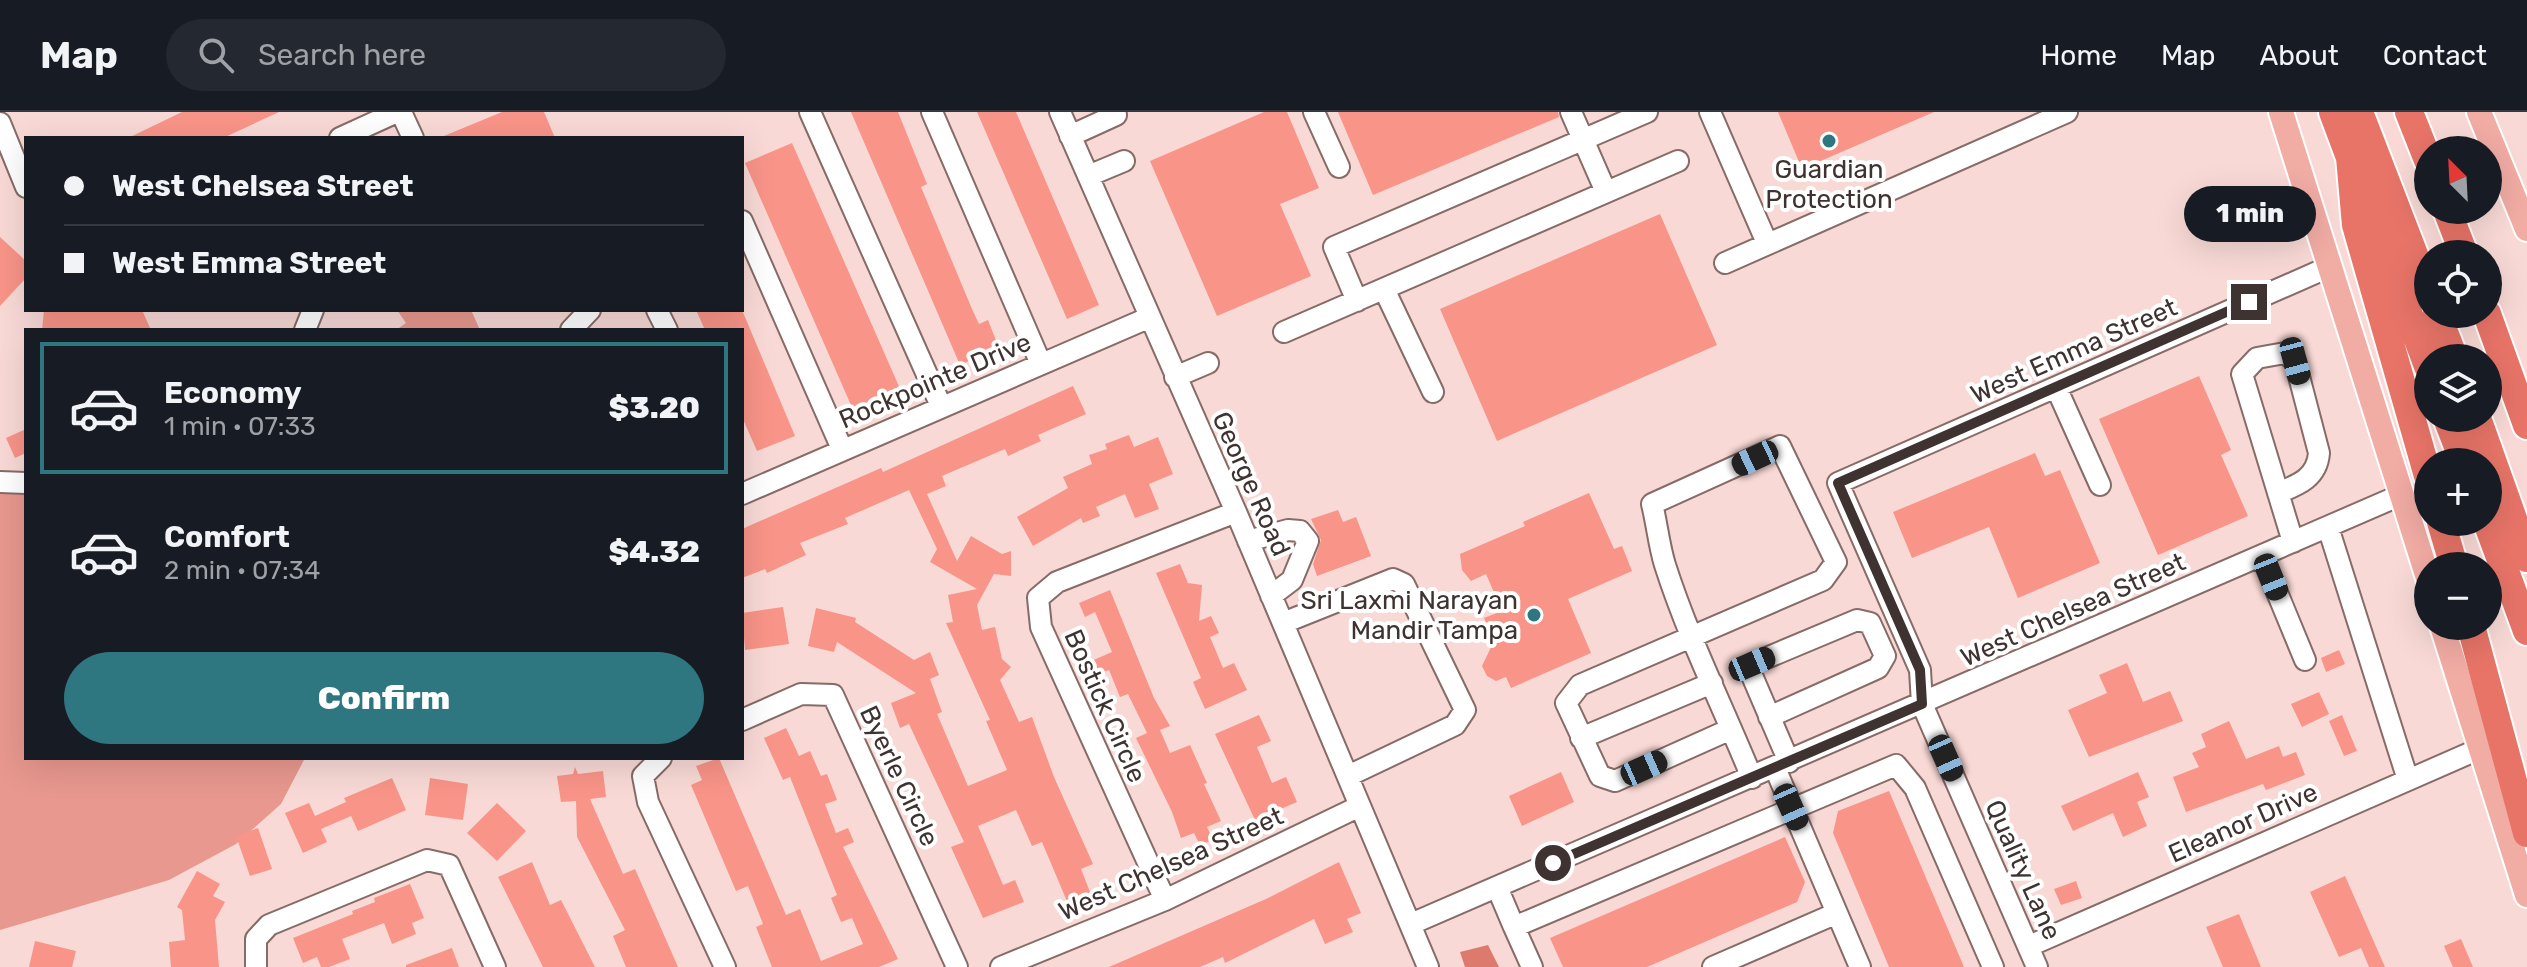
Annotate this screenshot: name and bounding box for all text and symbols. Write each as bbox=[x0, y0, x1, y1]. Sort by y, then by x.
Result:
search box bbox=[166, 19, 726, 91]
text: Map bbox=[40, 32, 118, 78]
icon: search bbox=[194, 33, 238, 77]
text: Search here bbox=[258, 37, 426, 73]
text: Home bbox=[2040, 39, 2117, 72]
text: Map bbox=[2161, 39, 2215, 72]
text: About bbox=[2259, 39, 2339, 72]
text: Contact bbox=[2383, 39, 2487, 72]
marker: Guardian Protection bbox=[1820, 132, 1838, 150]
north arrow bbox=[2414, 136, 2502, 224]
map controls bbox=[2414, 136, 2502, 640]
place label: Guardian Protection bbox=[1765, 154, 1893, 215]
text: West Chelsea Street bbox=[112, 168, 414, 204]
callout: 1 min bbox=[2183, 186, 2315, 242]
text: 1 min bbox=[2216, 198, 2284, 229]
button: locate bbox=[2414, 240, 2502, 328]
text: West Emma Street bbox=[112, 245, 386, 281]
route end bbox=[2231, 284, 2267, 320]
street label: West Emma Street bbox=[1966, 292, 2182, 410]
street label: Rockpointe Drive bbox=[834, 327, 1036, 435]
car bbox=[2277, 335, 2313, 387]
button: layers bbox=[2414, 344, 2502, 432]
icon: car bbox=[68, 372, 140, 444]
text: Economy bbox=[164, 375, 302, 411]
text: $3.20 bbox=[609, 390, 700, 426]
street label: George Road bbox=[1205, 407, 1297, 561]
text: 1 min · 07:33 bbox=[164, 411, 316, 442]
car bbox=[1728, 437, 1782, 479]
button: + bbox=[2414, 448, 2502, 536]
icon: car bbox=[68, 516, 140, 588]
text: Comfort bbox=[164, 519, 290, 555]
text: $4.32 bbox=[608, 534, 700, 570]
street label: West Chelsea Street bbox=[1956, 547, 2190, 673]
car bbox=[2251, 550, 2291, 604]
button: − bbox=[2414, 552, 2502, 640]
text: 2 min · 07:34 bbox=[164, 555, 320, 586]
place label: Sri Laxmi Narayan Mandir Tampa bbox=[1300, 585, 1518, 646]
marker: Sri Laxmi Narayan Mandir Tampa bbox=[1525, 606, 1543, 624]
street label: Bostick Circle bbox=[1057, 625, 1153, 787]
car bbox=[1725, 644, 1779, 684]
button: Confirm bbox=[64, 652, 704, 744]
street label: Byerle Circle bbox=[853, 701, 945, 851]
car bbox=[1925, 731, 1967, 785]
car bbox=[1617, 747, 1671, 789]
street label: Eleanor Drive bbox=[2164, 776, 2322, 870]
car bbox=[1770, 780, 1812, 834]
street label: Quality Lane bbox=[1978, 795, 2068, 945]
street label: West Chelsea Street bbox=[1054, 801, 1288, 927]
route start bbox=[1535, 845, 1571, 881]

